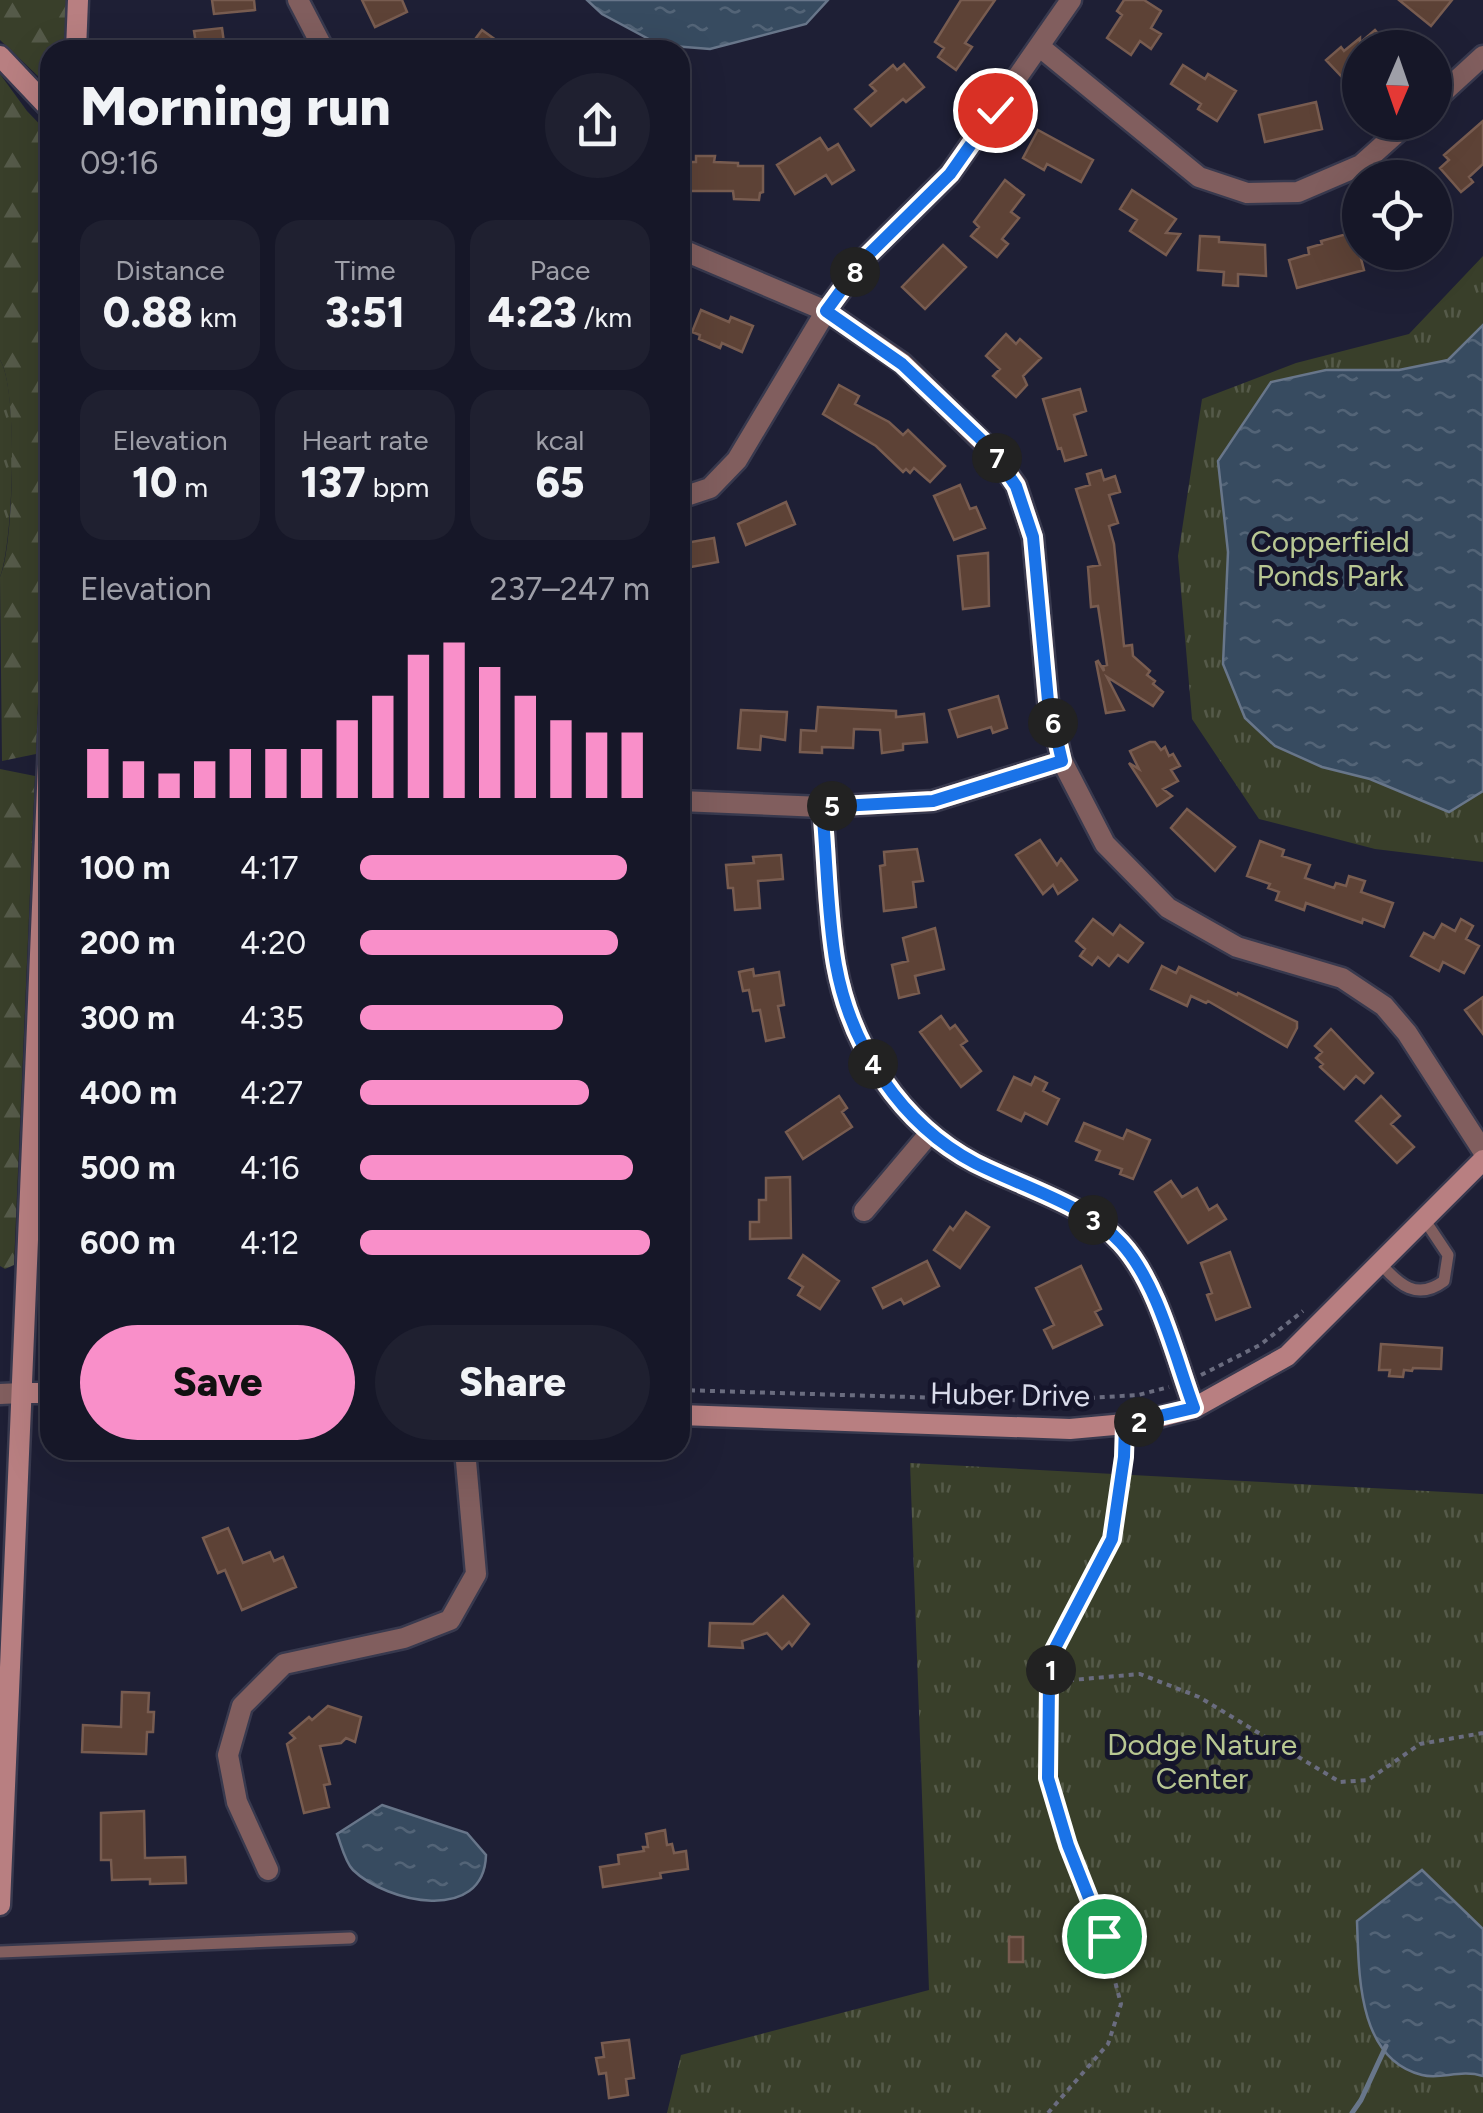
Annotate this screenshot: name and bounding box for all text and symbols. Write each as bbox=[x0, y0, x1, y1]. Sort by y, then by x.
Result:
north arrow bbox=[1342, 30, 1452, 140]
map controls bbox=[1342, 30, 1452, 270]
pin bbox=[953, 68, 1038, 153]
text: Morning run bbox=[80, 73, 391, 139]
button: share bbox=[545, 73, 650, 178]
icon: check bbox=[968, 83, 1023, 138]
text: 09:16 bbox=[80, 144, 158, 182]
button: locate bbox=[1342, 160, 1452, 270]
pin: 8 bbox=[830, 247, 880, 297]
text: Distance bbox=[115, 253, 225, 287]
text: Time bbox=[334, 253, 396, 287]
text: Pace bbox=[530, 253, 590, 287]
text: 8 bbox=[846, 255, 864, 289]
text: 0.88 bbox=[103, 287, 193, 338]
text: 3:51 bbox=[325, 287, 405, 338]
text: 4:23 bbox=[488, 287, 577, 338]
text: km bbox=[193, 300, 237, 334]
text: /km bbox=[577, 300, 632, 334]
text: Elevation bbox=[112, 423, 228, 457]
text: Heart rate bbox=[301, 423, 429, 457]
text: kcal bbox=[536, 423, 584, 457]
pin: 7 bbox=[972, 433, 1022, 483]
text: 7 bbox=[989, 441, 1005, 475]
text: 10 bbox=[132, 457, 177, 508]
text: 137 bbox=[301, 457, 366, 508]
text: 65 bbox=[535, 457, 585, 508]
text: m bbox=[177, 470, 208, 504]
text: bpm bbox=[366, 470, 429, 504]
park label: Copperfield Ponds Park bbox=[1250, 523, 1410, 594]
text: Elevation bbox=[80, 570, 212, 608]
text: 237–247 m bbox=[490, 570, 650, 608]
pin: 6 bbox=[1028, 698, 1078, 748]
text: 6 bbox=[1045, 706, 1061, 740]
pin: 5 bbox=[807, 781, 857, 831]
text: 5 bbox=[824, 789, 840, 823]
text: 100 m bbox=[80, 849, 171, 887]
text: 4:17 bbox=[240, 849, 298, 887]
text: 200 m bbox=[80, 924, 176, 962]
text: 4:20 bbox=[240, 924, 306, 962]
text: 300 m bbox=[80, 999, 175, 1037]
text: 4:35 bbox=[240, 999, 304, 1037]
pin: 4 bbox=[848, 1039, 898, 1089]
text: 4 bbox=[864, 1047, 882, 1081]
text: 400 m bbox=[80, 1074, 177, 1112]
text: 4:27 bbox=[240, 1074, 303, 1112]
text: 500 m bbox=[80, 1149, 176, 1187]
text: 4:16 bbox=[240, 1149, 299, 1187]
pin: 3 bbox=[1068, 1195, 1118, 1245]
text: 3 bbox=[1085, 1203, 1101, 1237]
text: 600 m bbox=[80, 1224, 176, 1262]
text: 4:12 bbox=[240, 1224, 299, 1262]
button: Save bbox=[80, 1325, 355, 1440]
button: Share bbox=[375, 1325, 650, 1440]
street label: Huber Drive bbox=[930, 1375, 1090, 1414]
pin: 2 bbox=[1114, 1397, 1164, 1447]
text: 2 bbox=[1131, 1405, 1147, 1439]
pin: 1 bbox=[1026, 1645, 1076, 1695]
text: 1 bbox=[1045, 1653, 1057, 1687]
park label: Dodge Nature Center bbox=[1107, 1726, 1297, 1797]
pin bbox=[1062, 1894, 1147, 1979]
icon: arrive bbox=[1077, 1909, 1132, 1964]

